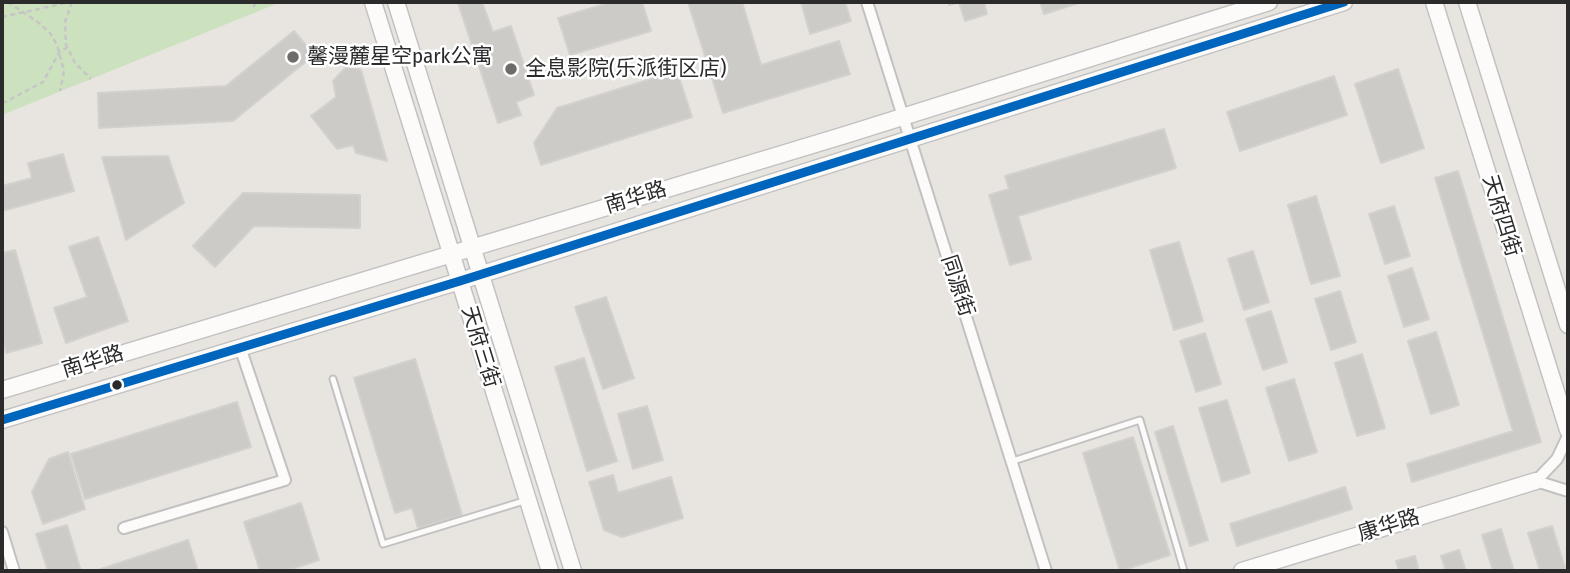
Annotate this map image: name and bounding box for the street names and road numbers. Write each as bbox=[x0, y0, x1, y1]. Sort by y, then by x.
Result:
street label: 天府四街 bbox=[1477, 172, 1525, 260]
street label: 南华路 bbox=[602, 177, 670, 219]
street label: 同源街 bbox=[935, 252, 979, 320]
street label: 天府三街 bbox=[456, 303, 504, 391]
street label: 南华路 bbox=[59, 341, 127, 383]
street label: 康华路 bbox=[1355, 505, 1423, 547]

